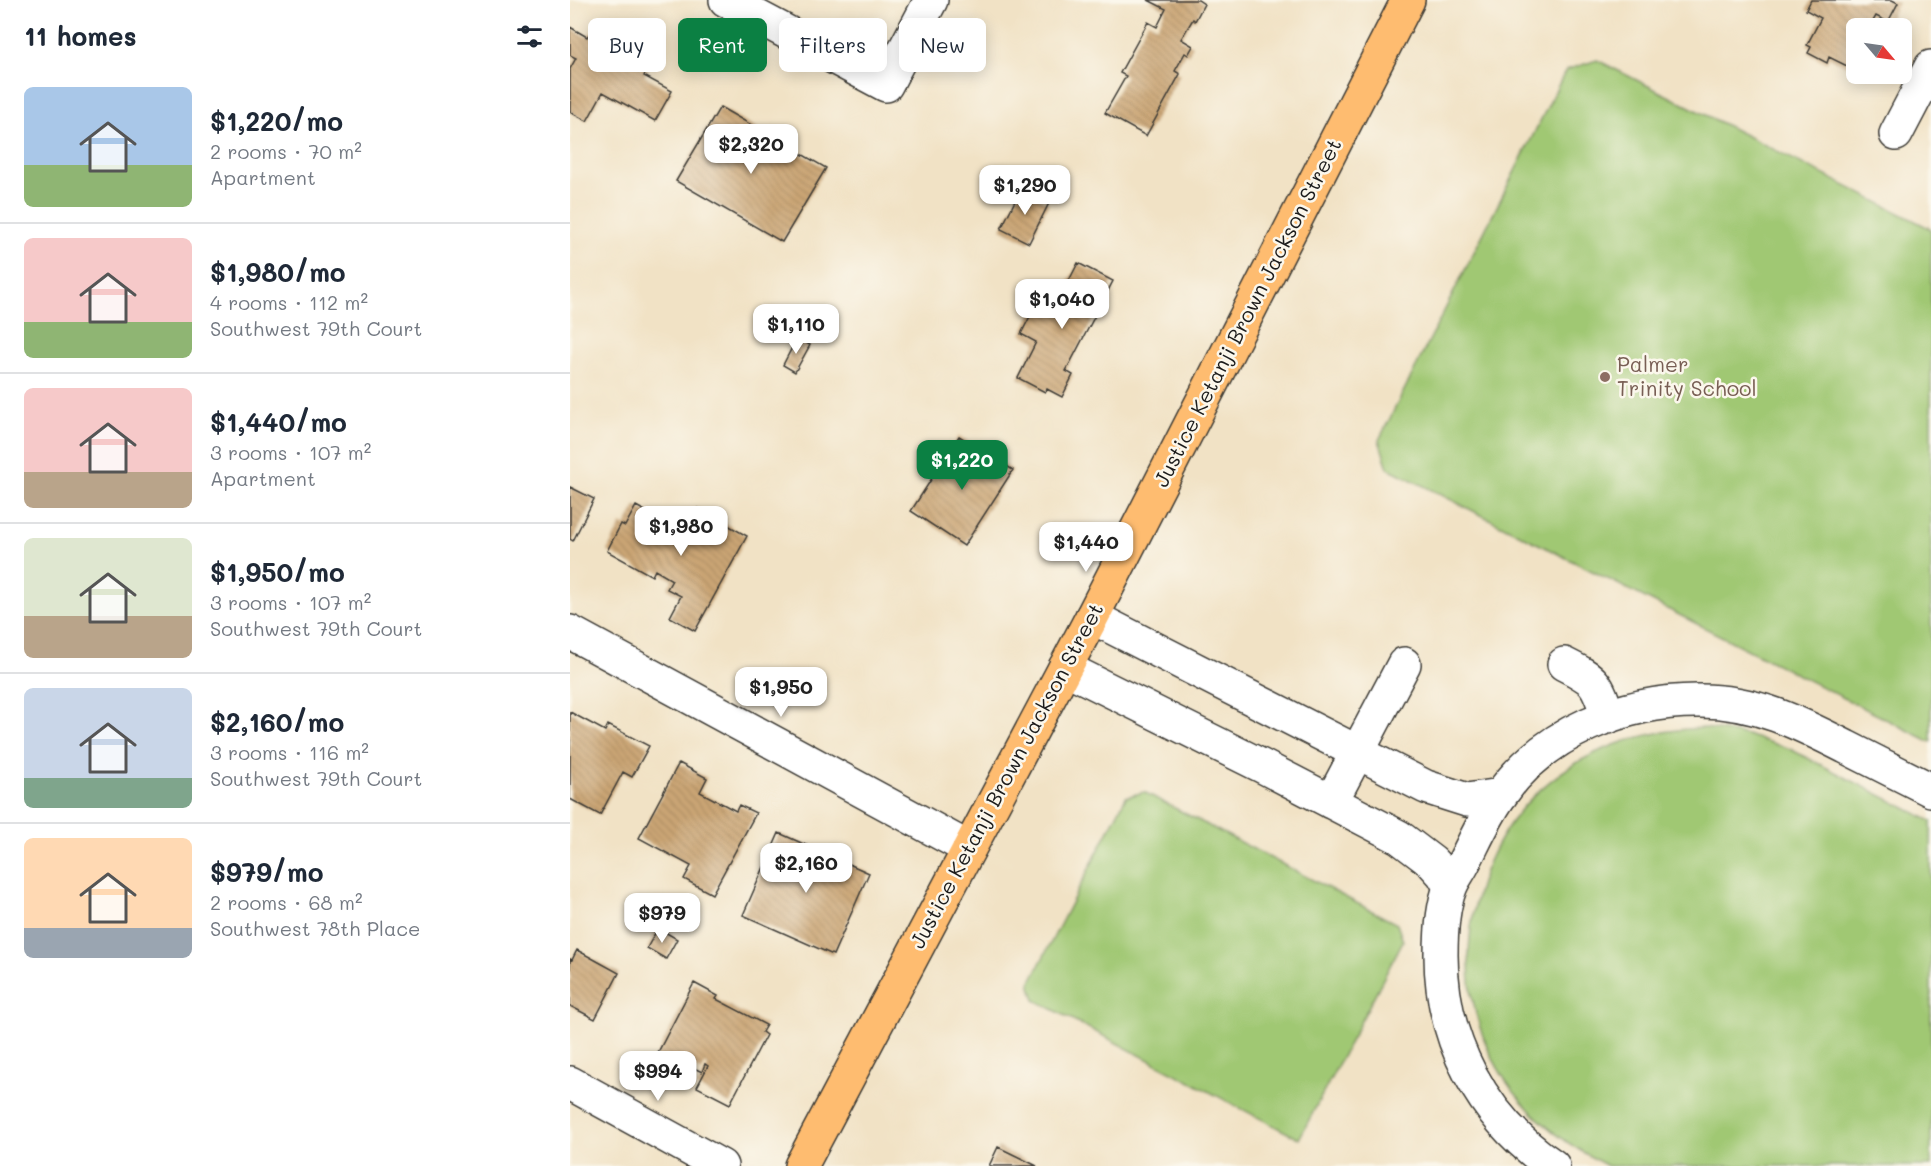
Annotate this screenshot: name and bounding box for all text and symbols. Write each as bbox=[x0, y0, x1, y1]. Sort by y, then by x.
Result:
chip: Buy bbox=[588, 18, 666, 72]
chip: Rent bbox=[678, 18, 767, 72]
chip: Filters bbox=[779, 18, 887, 72]
chip: New bbox=[899, 18, 986, 72]
north arrow bbox=[1846, 18, 1912, 84]
map controls bbox=[1846, 18, 1912, 84]
text: 11 homes bbox=[24, 19, 137, 53]
icon: filters bbox=[513, 20, 546, 53]
text: $1,220/mo bbox=[210, 104, 343, 138]
icon: home bbox=[72, 111, 144, 183]
pin: $2,320 bbox=[702, 124, 800, 175]
text: $2,320 bbox=[718, 130, 784, 156]
street label: Justice Ketanji Brown Jackson Street bbox=[1147, 134, 1347, 491]
text: 2 rooms · 70 m² bbox=[210, 138, 362, 164]
text: Apartment bbox=[210, 164, 316, 190]
pin: $1,290 bbox=[976, 165, 1074, 216]
text: $1,290 bbox=[993, 171, 1057, 197]
text: $1,980/mo bbox=[210, 255, 346, 289]
icon: home bbox=[72, 262, 144, 334]
pin: $1,040 bbox=[1013, 279, 1111, 330]
text: $1,040 bbox=[1029, 285, 1095, 311]
text: 4 rooms · 112 m² bbox=[210, 289, 368, 315]
pin: $1,110 bbox=[747, 304, 845, 355]
text: $1,110 bbox=[767, 310, 825, 336]
text: Southwest 79th Court bbox=[210, 315, 422, 341]
place label: Palmer Trinity School bbox=[1617, 350, 1757, 401]
marker: Palmer Trinity School bbox=[1598, 370, 1612, 384]
text: $1,440/mo bbox=[210, 405, 347, 439]
icon: home bbox=[72, 412, 144, 484]
text: 3 rooms · 107 m² bbox=[210, 439, 371, 465]
pin: $1,220 bbox=[913, 440, 1011, 491]
text: $1,220 bbox=[931, 446, 993, 472]
text: Apartment bbox=[210, 465, 316, 491]
pin: $1,980 bbox=[632, 506, 730, 557]
text: $1,980 bbox=[649, 512, 713, 538]
pin: $1,440 bbox=[1037, 522, 1135, 573]
text: $1,440 bbox=[1053, 528, 1119, 554]
text: $1,950/mo bbox=[210, 555, 345, 589]
icon: home bbox=[72, 562, 144, 634]
text: 3 rooms · 107 m² bbox=[210, 589, 371, 615]
street label: Justice Ketanji Brown Jackson Street bbox=[903, 598, 1109, 953]
text: Southwest 79th Court bbox=[210, 615, 422, 641]
pin: $1,950 bbox=[732, 667, 830, 718]
text: $1,950 bbox=[749, 673, 813, 699]
text: $2,160/mo bbox=[210, 705, 344, 739]
icon: home bbox=[72, 712, 144, 784]
text: 3 rooms · 116 m² bbox=[210, 739, 369, 765]
text: Southwest 79th Court bbox=[210, 765, 422, 791]
pin: $2,160 bbox=[757, 843, 855, 894]
text: $2,160 bbox=[774, 849, 838, 875]
text: $979/mo bbox=[210, 855, 323, 889]
icon: home bbox=[72, 862, 144, 934]
text: 2 rooms · 68 m² bbox=[210, 889, 363, 915]
pin: $979 bbox=[626, 893, 698, 944]
text: $979 bbox=[638, 899, 686, 925]
text: Southwest 78th Place bbox=[210, 915, 421, 941]
pin: $994 bbox=[622, 1051, 694, 1102]
text: $994 bbox=[633, 1057, 683, 1083]

